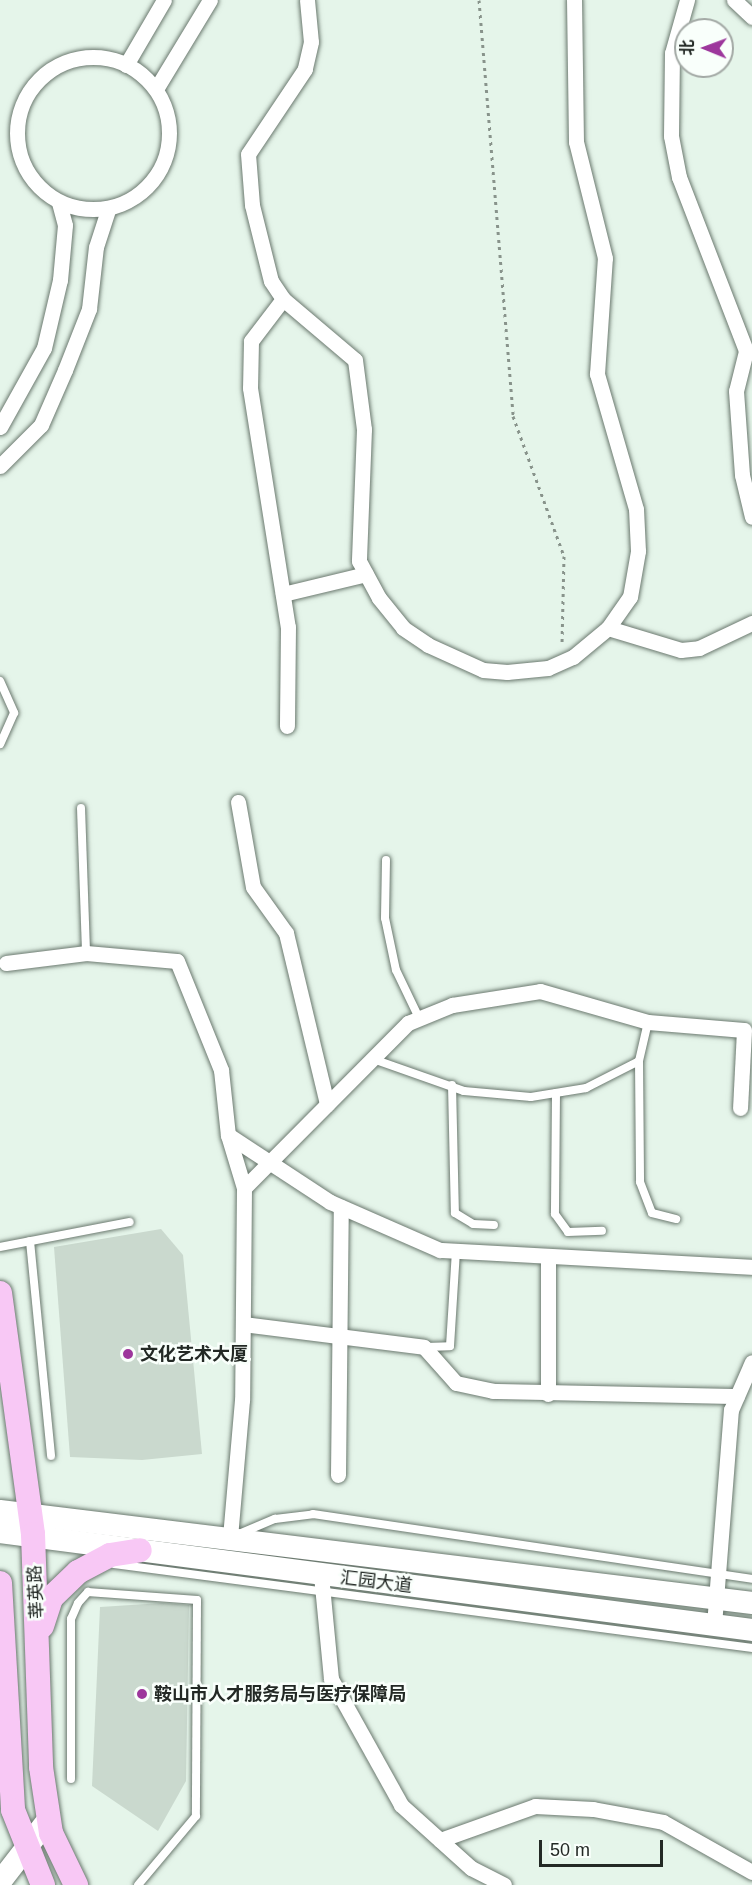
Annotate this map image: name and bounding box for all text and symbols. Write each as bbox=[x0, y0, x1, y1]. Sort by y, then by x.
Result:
north arrow bbox=[674, 18, 734, 78]
text: 北 bbox=[679, 40, 696, 56]
place label: 文化艺术大厦 bbox=[140, 1343, 248, 1365]
marker: 文化艺术大厦 bbox=[121, 1347, 135, 1361]
street label: 莘英路 bbox=[24, 1564, 48, 1620]
street label: 汇园大道 bbox=[339, 1567, 413, 1597]
place label: 鞍山市人才服务局与医疗保障局 bbox=[154, 1683, 406, 1705]
marker: 鞍山市人才服务局与医疗保障局 bbox=[135, 1687, 149, 1701]
scale bar bbox=[542, 1828, 666, 1866]
text: 50 m bbox=[550, 1840, 590, 1860]

